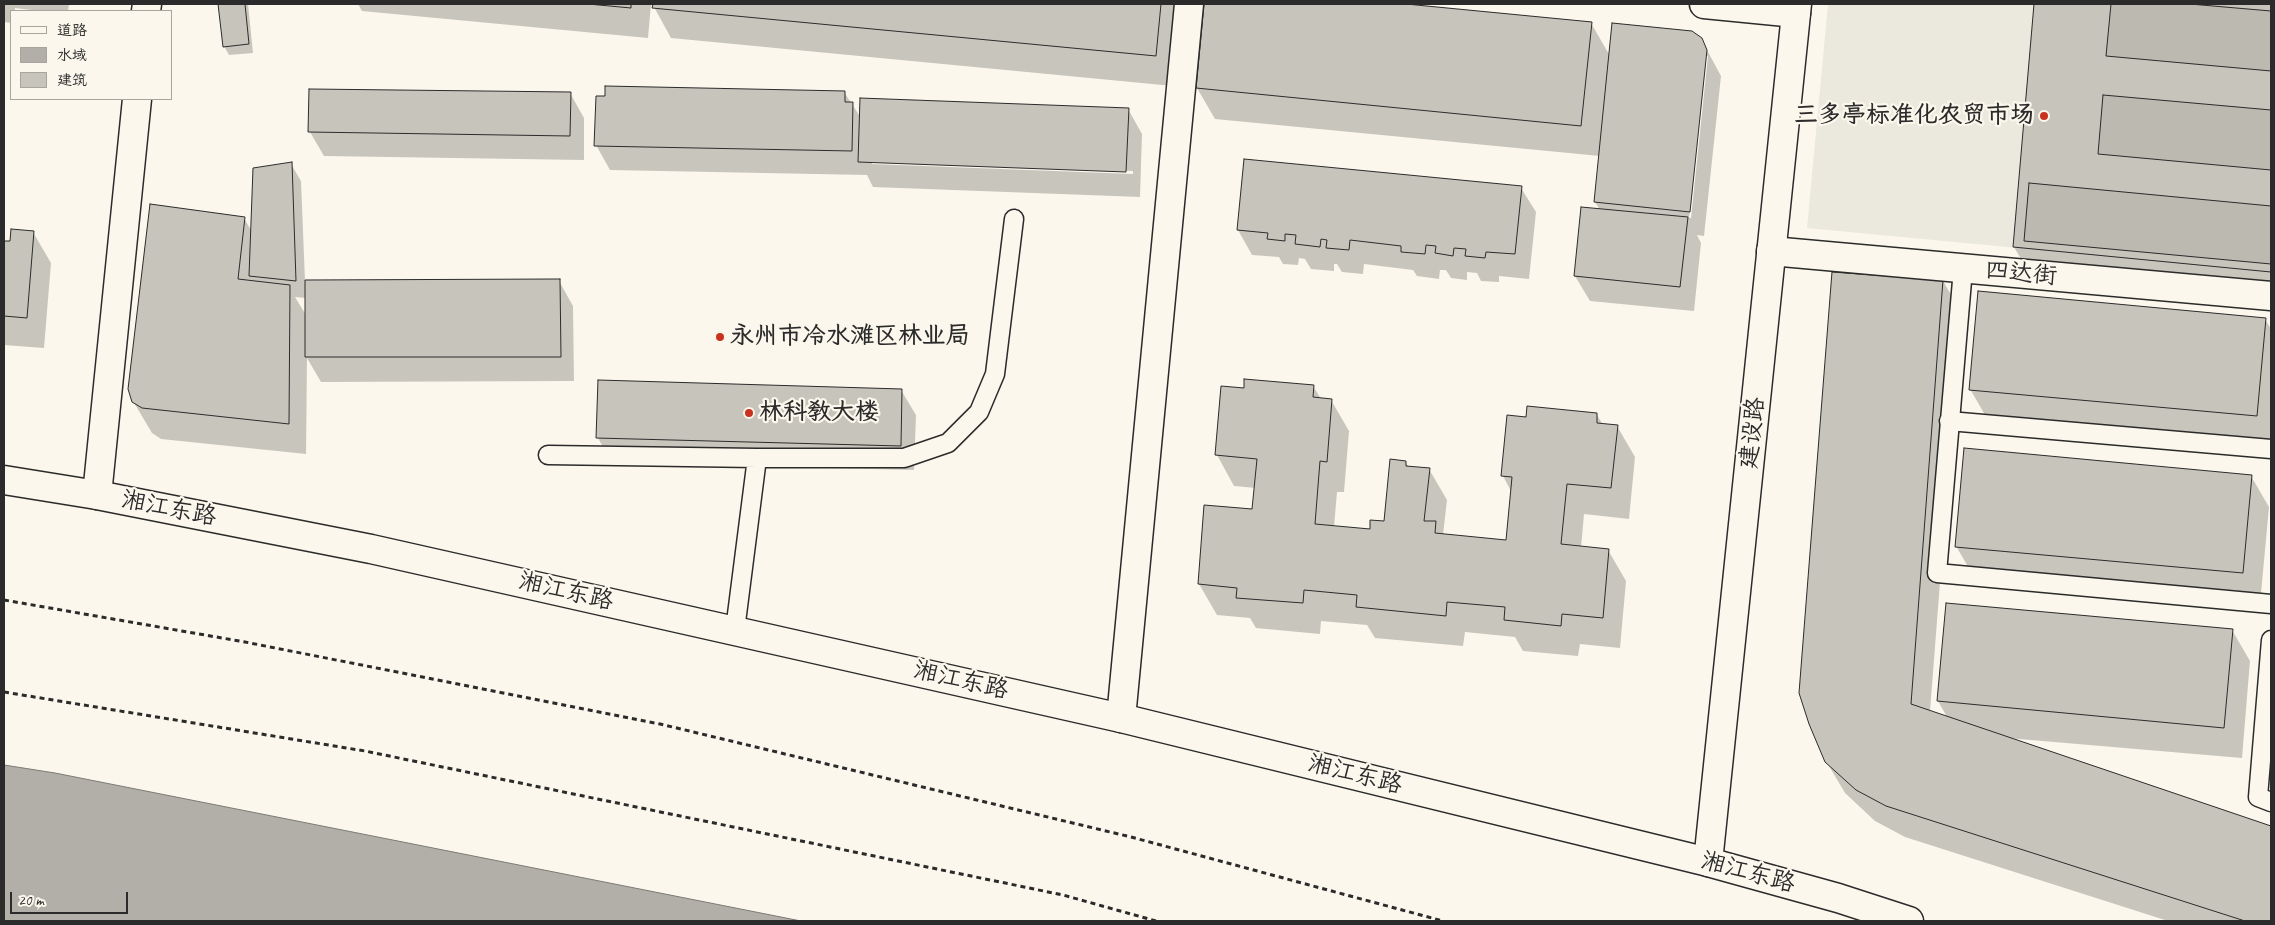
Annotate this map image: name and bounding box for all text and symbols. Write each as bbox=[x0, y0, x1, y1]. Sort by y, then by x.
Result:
legend bbox=[10, 10, 172, 100]
text: 道路 bbox=[57, 21, 87, 40]
text: 水域 bbox=[57, 46, 87, 65]
text: 建筑 bbox=[57, 71, 87, 90]
place label: 三多亭标准化农贸市场 bbox=[1794, 102, 2034, 130]
marker: 三多亭标准化农贸市场 bbox=[2038, 110, 2050, 122]
street label: 四达街 bbox=[1984, 257, 2058, 291]
place label: 永州市冷水滩区林业局 bbox=[730, 323, 970, 351]
marker: 永州市冷水滩区林业局 bbox=[714, 331, 726, 343]
street label: 建设路 bbox=[1735, 396, 1771, 470]
place label: 林科教大楼 bbox=[759, 399, 879, 427]
marker: 林科教大楼 bbox=[743, 407, 755, 419]
street label: 湘江东路 bbox=[119, 486, 219, 532]
street label: 湘江东路 bbox=[516, 567, 616, 617]
street label: 湘江东路 bbox=[911, 656, 1011, 706]
street label: 湘江东路 bbox=[1305, 749, 1405, 801]
street label: 湘江东路 bbox=[1698, 847, 1798, 899]
scale bar bbox=[12, 882, 130, 914]
text: 20 m bbox=[18, 891, 44, 910]

